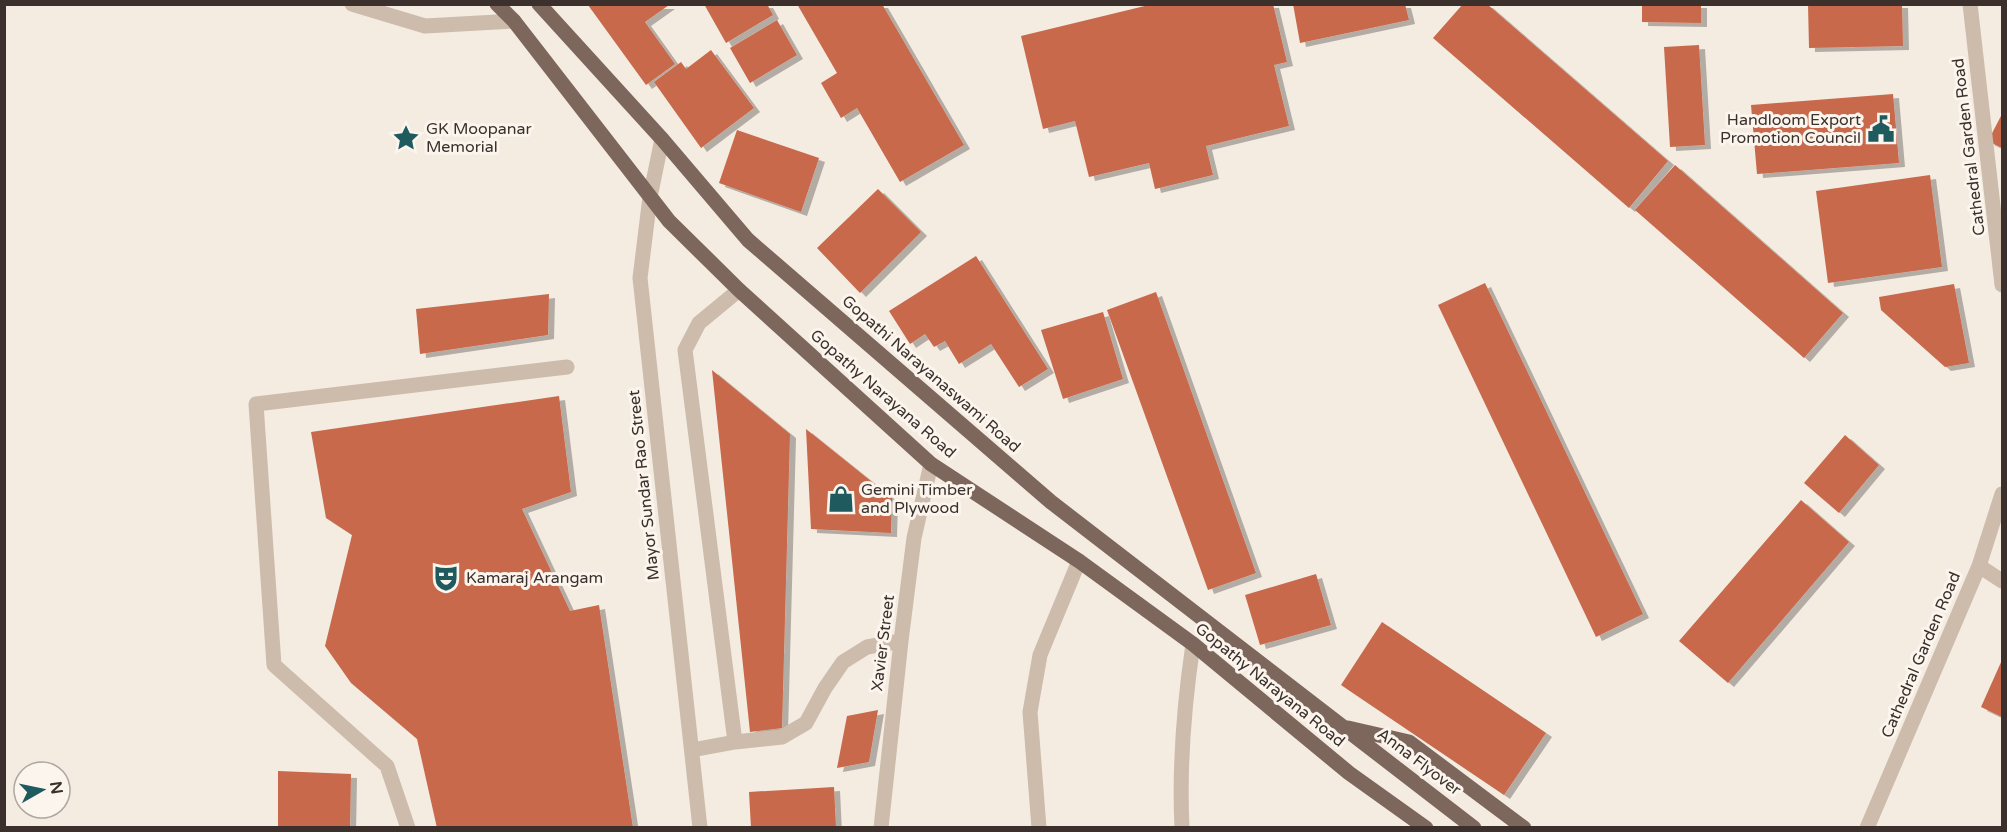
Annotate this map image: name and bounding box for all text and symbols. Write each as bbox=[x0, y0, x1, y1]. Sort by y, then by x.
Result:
street label: Cathedral Garden Road bbox=[1948, 57, 1990, 237]
place label: Handloom Export Promotion Council bbox=[1720, 110, 1861, 148]
public building icon: Handloom Export Promotion Council bbox=[1866, 114, 1896, 144]
place label: GK Moopanar Memorial bbox=[426, 119, 533, 157]
place icon: GK Moopanar Memorial bbox=[391, 123, 421, 153]
street label: Gopathi Narayanaswami Road bbox=[838, 291, 1024, 457]
street label: Gopathy Narayana Road bbox=[806, 325, 960, 463]
street label: Mayor Sundar Rao Street bbox=[624, 389, 664, 581]
place label: Gemini Timber and Plywood bbox=[861, 480, 973, 518]
shop icon: Gemini Timber and Plywood bbox=[826, 484, 856, 514]
theatre icon: Kamaraj Arangam bbox=[431, 563, 461, 593]
place label: Kamaraj Arangam bbox=[466, 568, 603, 588]
street label: Cathedral Garden Road bbox=[1877, 569, 1965, 741]
street label: Xavier Street bbox=[867, 594, 899, 692]
street label: Gopathy Narayana Road bbox=[1191, 619, 1349, 751]
street label: Anna Flyover bbox=[1373, 724, 1466, 801]
north arrow bbox=[12, 760, 72, 820]
text: N bbox=[45, 780, 67, 796]

